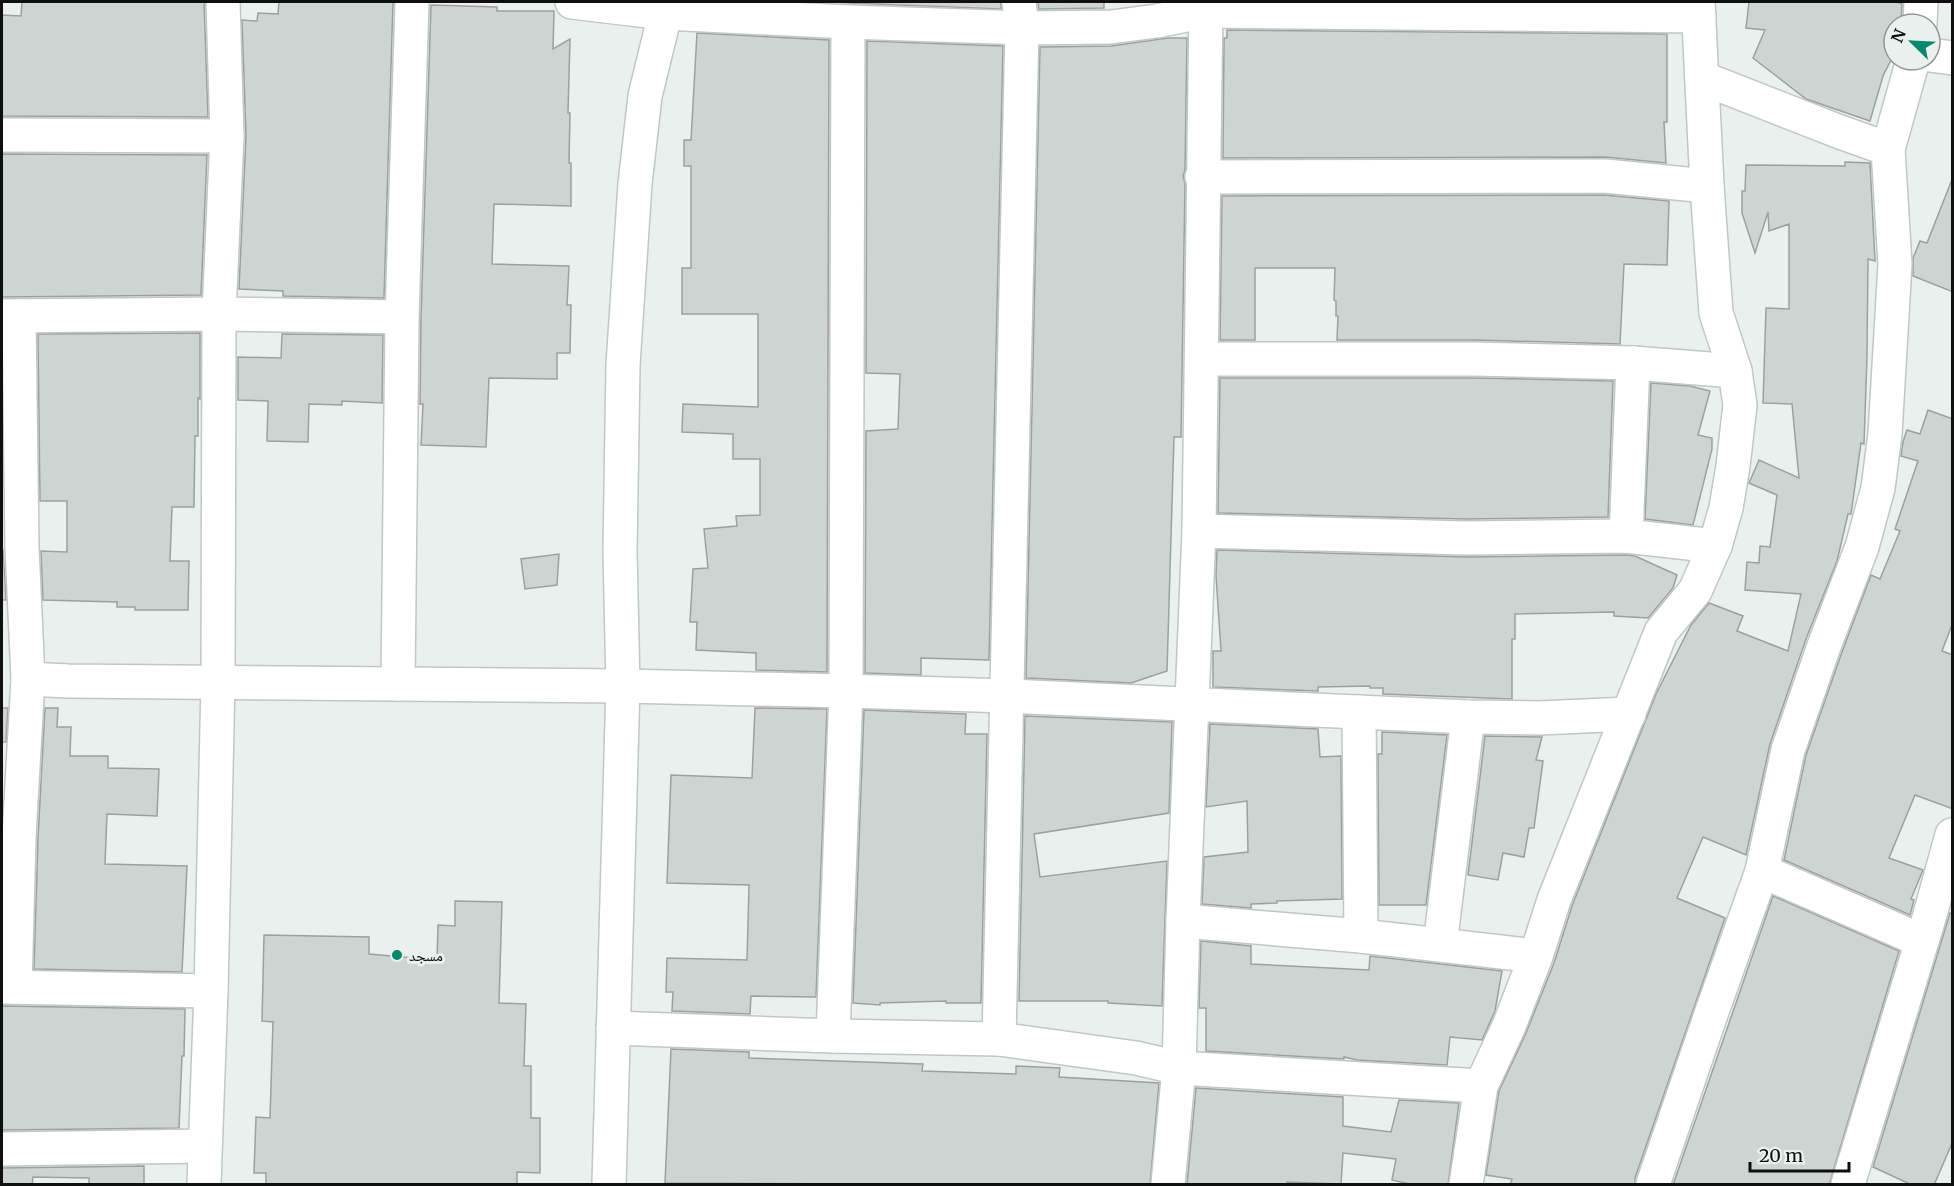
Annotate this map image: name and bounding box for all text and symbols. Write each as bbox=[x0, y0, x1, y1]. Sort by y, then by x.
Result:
north arrow bbox=[1882, 12, 1942, 72]
text: N bbox=[1887, 26, 1910, 46]
place label: مسجد bbox=[409, 946, 443, 965]
marker: مسجد bbox=[390, 948, 404, 962]
scale bar bbox=[1750, 1135, 1849, 1173]
text: 20 m bbox=[1759, 1144, 1803, 1167]

